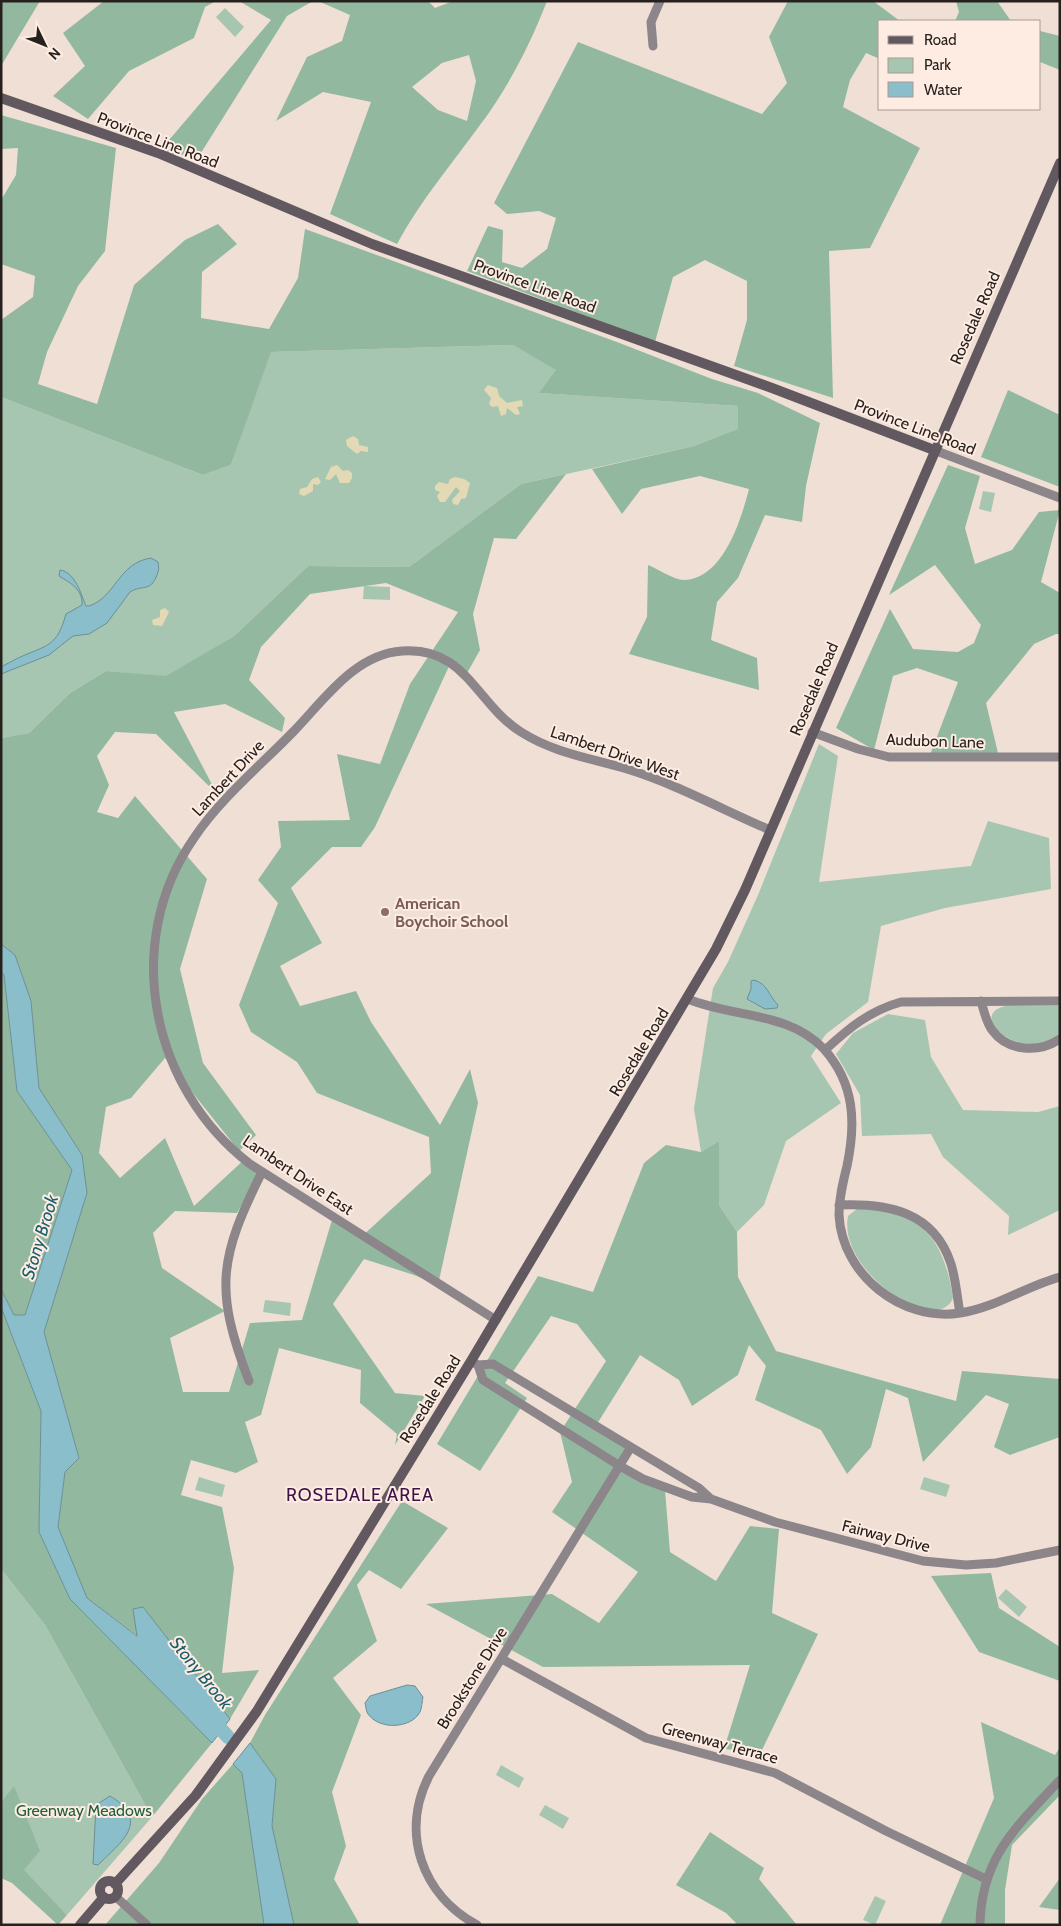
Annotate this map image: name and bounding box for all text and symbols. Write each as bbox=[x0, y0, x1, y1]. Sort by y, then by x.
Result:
north arrow bbox=[20, 20, 70, 70]
legend bbox=[878, 20, 1041, 110]
text: Road bbox=[924, 31, 957, 49]
text: N bbox=[45, 44, 64, 64]
text: Park bbox=[924, 56, 951, 74]
text: Water bbox=[924, 81, 962, 99]
street label: Province Line Road bbox=[95, 108, 221, 172]
street label: Province Line Road bbox=[471, 255, 599, 317]
street label: Rosedale Road bbox=[946, 269, 1004, 367]
street label: Province Line Road bbox=[852, 395, 978, 459]
street label: Rosedale Road bbox=[786, 639, 842, 739]
street label: Lambert Drive West bbox=[548, 722, 683, 784]
street label: Audubon Lane bbox=[886, 730, 984, 752]
street label: Lambert Drive bbox=[188, 736, 268, 820]
place label: American Boychoir School bbox=[395, 894, 508, 931]
marker: American Boychoir School bbox=[379, 906, 391, 918]
street label: Rosedale Road bbox=[605, 1004, 673, 1100]
street label: Lambert Drive East bbox=[239, 1131, 357, 1219]
water label: Stony Brook bbox=[17, 1191, 64, 1282]
street label: Rosedale Road bbox=[396, 1352, 464, 1446]
district label: ROSEDALE AREA bbox=[286, 1484, 434, 1506]
street label: Fairway Drive bbox=[840, 1516, 932, 1556]
street label: Brookstone Drive bbox=[433, 1624, 511, 1732]
water label: Stony Brook bbox=[165, 1632, 238, 1715]
street label: Greenway Terrace bbox=[660, 1718, 780, 1768]
park label: Greenway Meadows bbox=[16, 1801, 152, 1820]

